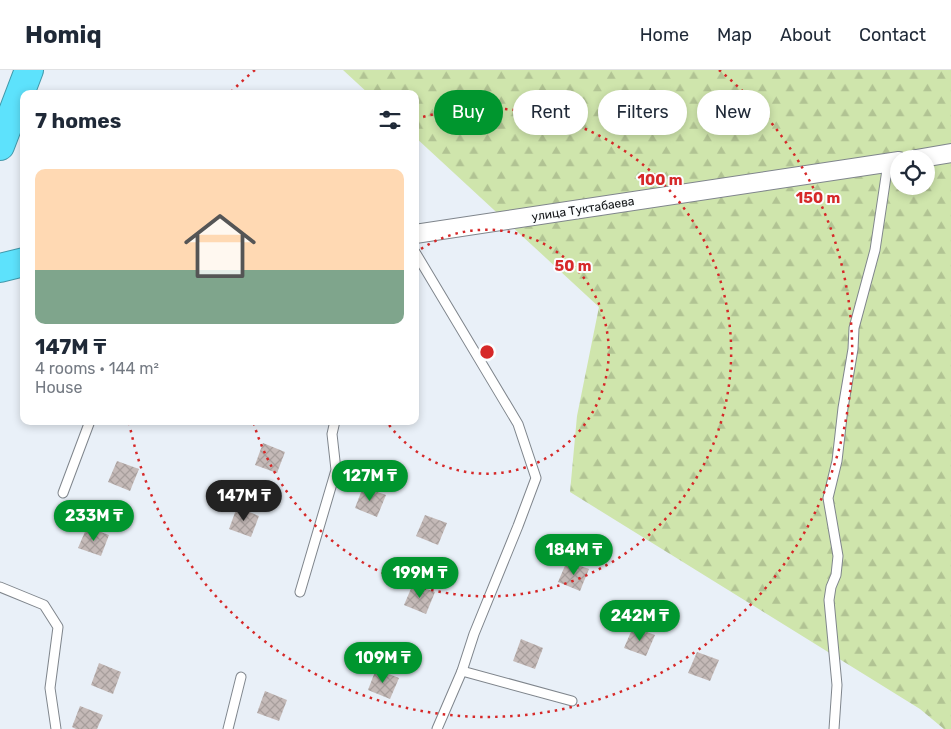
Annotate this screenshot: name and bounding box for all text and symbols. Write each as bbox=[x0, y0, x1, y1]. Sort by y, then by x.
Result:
text: Homiq bbox=[25, 21, 102, 49]
text: Home bbox=[640, 24, 689, 46]
text: Map bbox=[717, 24, 752, 46]
text: About bbox=[780, 24, 831, 46]
text: Contact bbox=[859, 24, 926, 46]
chip: Buy bbox=[434, 90, 503, 135]
chip: Rent bbox=[513, 90, 588, 135]
chip: Filters bbox=[598, 90, 687, 135]
chip: New bbox=[697, 90, 770, 135]
icon: filters bbox=[376, 106, 404, 134]
text: 7 homes bbox=[35, 108, 121, 133]
map controls bbox=[890, 150, 935, 195]
button: locate bbox=[890, 150, 935, 195]
text: 100 m bbox=[638, 171, 682, 189]
text: 150 m bbox=[796, 189, 840, 207]
street label: улица Туктабаева bbox=[531, 194, 635, 224]
icon: home bbox=[175, 201, 265, 291]
text: 50 m bbox=[555, 257, 591, 275]
text: 147M ₸ bbox=[35, 334, 106, 359]
centre of rings bbox=[478, 343, 496, 361]
text: 4 rooms · 144 m² bbox=[35, 359, 159, 378]
text: House bbox=[35, 378, 82, 397]
pin: 127M ₸ bbox=[329, 460, 411, 502]
text: 127M ₸ bbox=[343, 466, 397, 485]
pin: 147M ₸ bbox=[203, 480, 285, 522]
text: 147M ₸ bbox=[217, 486, 271, 505]
pin: 233M ₸ bbox=[53, 500, 135, 542]
text: 233M ₸ bbox=[65, 506, 123, 525]
pin: 184M ₸ bbox=[533, 534, 615, 576]
text: 184M ₸ bbox=[546, 540, 602, 559]
pin: 199M ₸ bbox=[379, 556, 461, 599]
text: 199M ₸ bbox=[392, 563, 448, 582]
pin: 242M ₸ bbox=[599, 600, 681, 642]
text: 242M ₸ bbox=[611, 606, 669, 625]
pin: 109M ₸ bbox=[342, 642, 424, 684]
text: 109M ₸ bbox=[355, 648, 411, 667]

